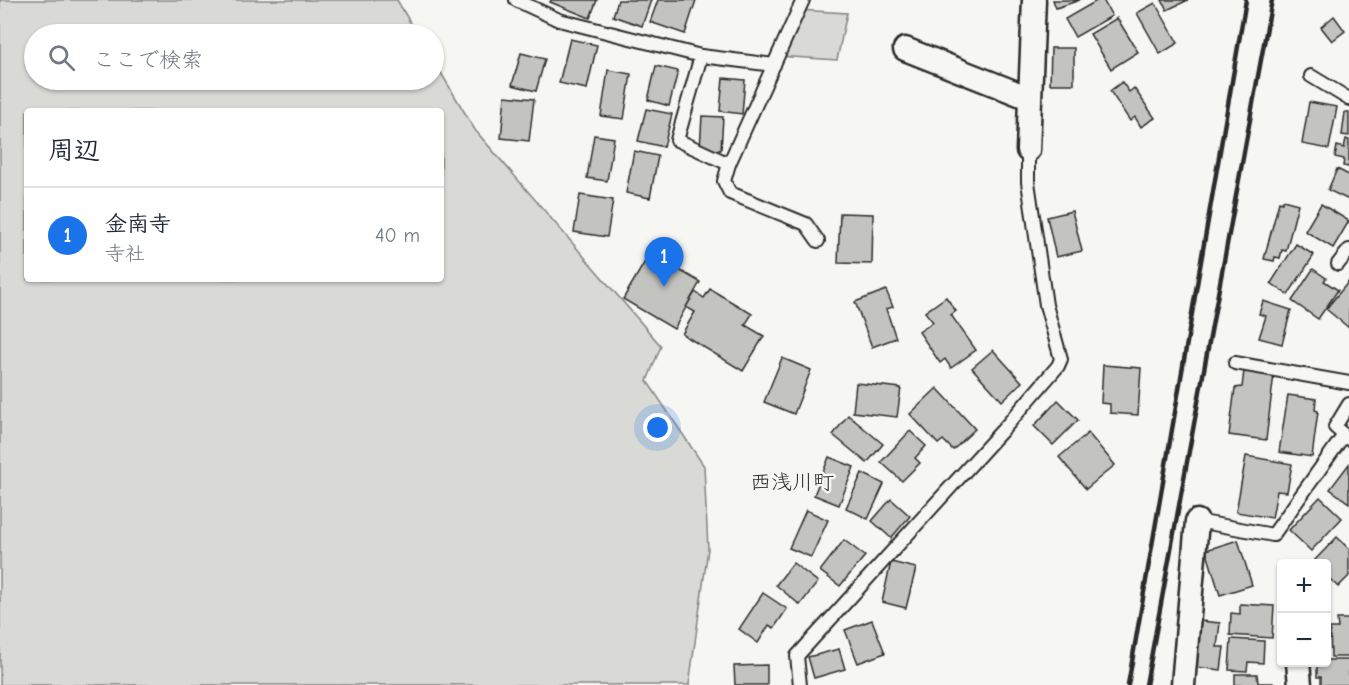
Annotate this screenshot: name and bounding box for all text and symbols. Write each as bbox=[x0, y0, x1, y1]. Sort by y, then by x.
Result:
search box bbox=[24, 24, 444, 90]
icon: search bbox=[45, 41, 78, 74]
text: ここで検索 bbox=[93, 47, 203, 73]
text: 周辺 bbox=[48, 136, 100, 166]
text: 金南寺 bbox=[105, 211, 171, 237]
text: 1 bbox=[64, 224, 71, 247]
text: 40 m bbox=[375, 224, 420, 247]
pin: 1 bbox=[644, 238, 684, 287]
text: 寺社 bbox=[105, 242, 145, 265]
your location bbox=[643, 413, 672, 442]
district label: 西浅川町 bbox=[750, 470, 834, 494]
map controls bbox=[1277, 559, 1331, 667]
button: + bbox=[1277, 559, 1331, 613]
button: − bbox=[1277, 613, 1331, 667]

